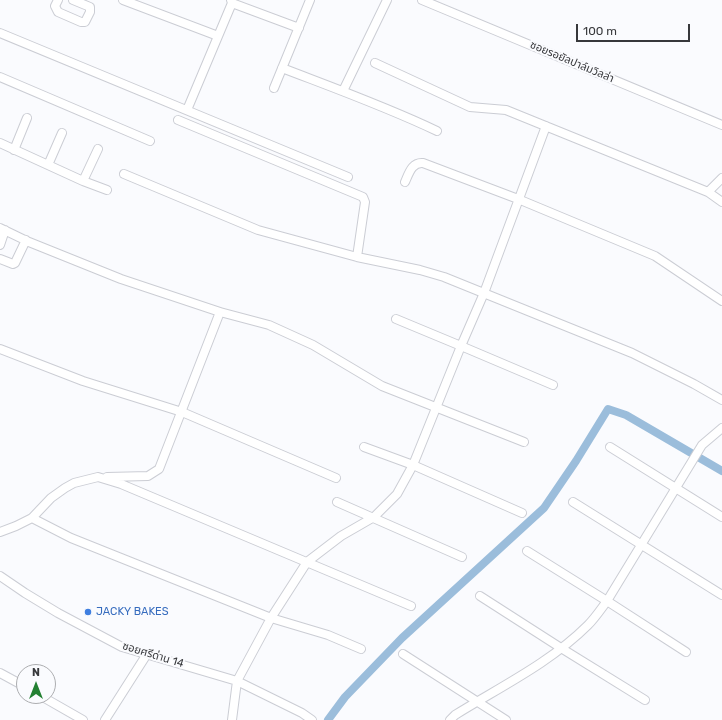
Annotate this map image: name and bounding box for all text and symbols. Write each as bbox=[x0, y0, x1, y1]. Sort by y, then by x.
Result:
scale bar bbox=[578, 16, 692, 42]
text: 100 m bbox=[583, 24, 617, 38]
street label: ซอยรอยัลปาล์มวิลล่า bbox=[528, 38, 616, 86]
place label: JACKY BAKES bbox=[96, 605, 169, 619]
marker: JACKY BAKES bbox=[83, 607, 93, 617]
street label: ซอยศรีด่าน 14 bbox=[121, 639, 185, 671]
north arrow bbox=[16, 664, 56, 704]
text: N bbox=[32, 666, 40, 679]

